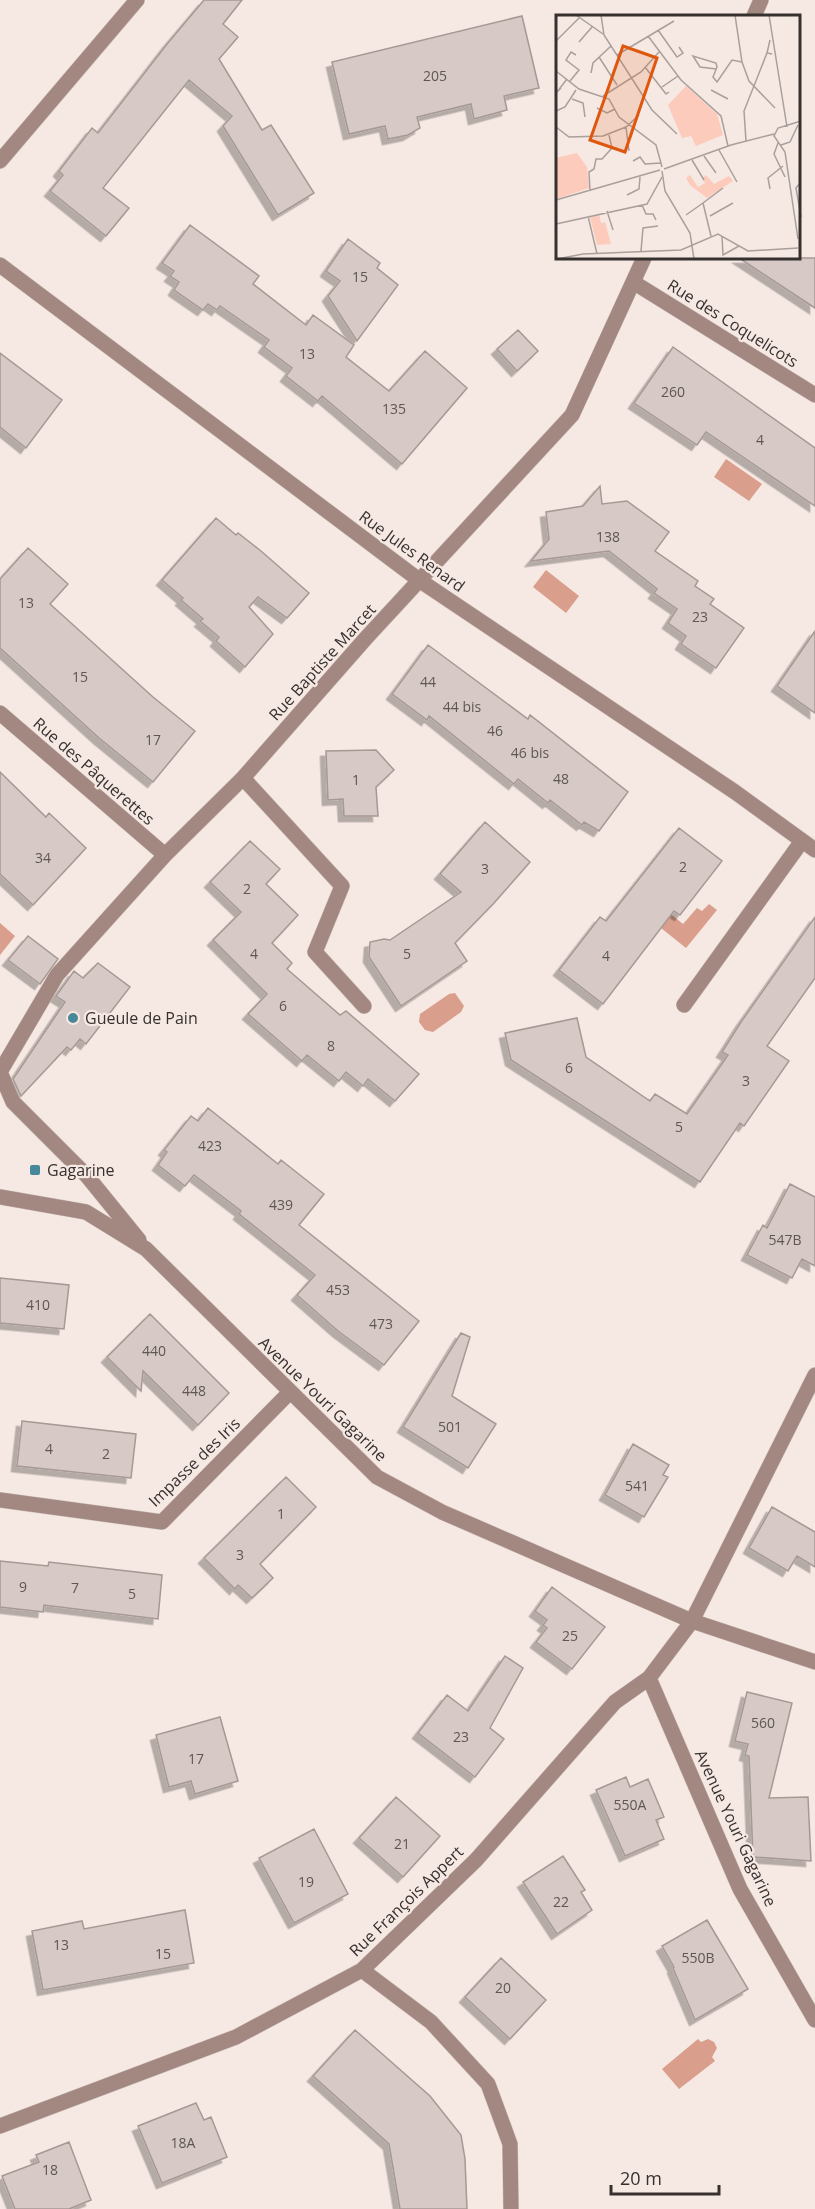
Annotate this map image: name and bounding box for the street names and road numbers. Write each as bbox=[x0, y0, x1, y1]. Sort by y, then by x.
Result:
street label: Rue des Coquelicots bbox=[663, 274, 803, 372]
street label: Rue Jules Renard bbox=[355, 505, 469, 597]
street label: Rue Baptiste Marcet bbox=[264, 599, 381, 725]
street label: Rue des Pâquerettes bbox=[29, 712, 159, 830]
street label: Avenue Youri Gagarine bbox=[254, 1332, 392, 1466]
street label: Impasse des Iris bbox=[143, 1413, 245, 1511]
street label: Avenue Youri Gagarine bbox=[690, 1746, 782, 1910]
street label: Rue François Appert bbox=[344, 1841, 468, 1961]

